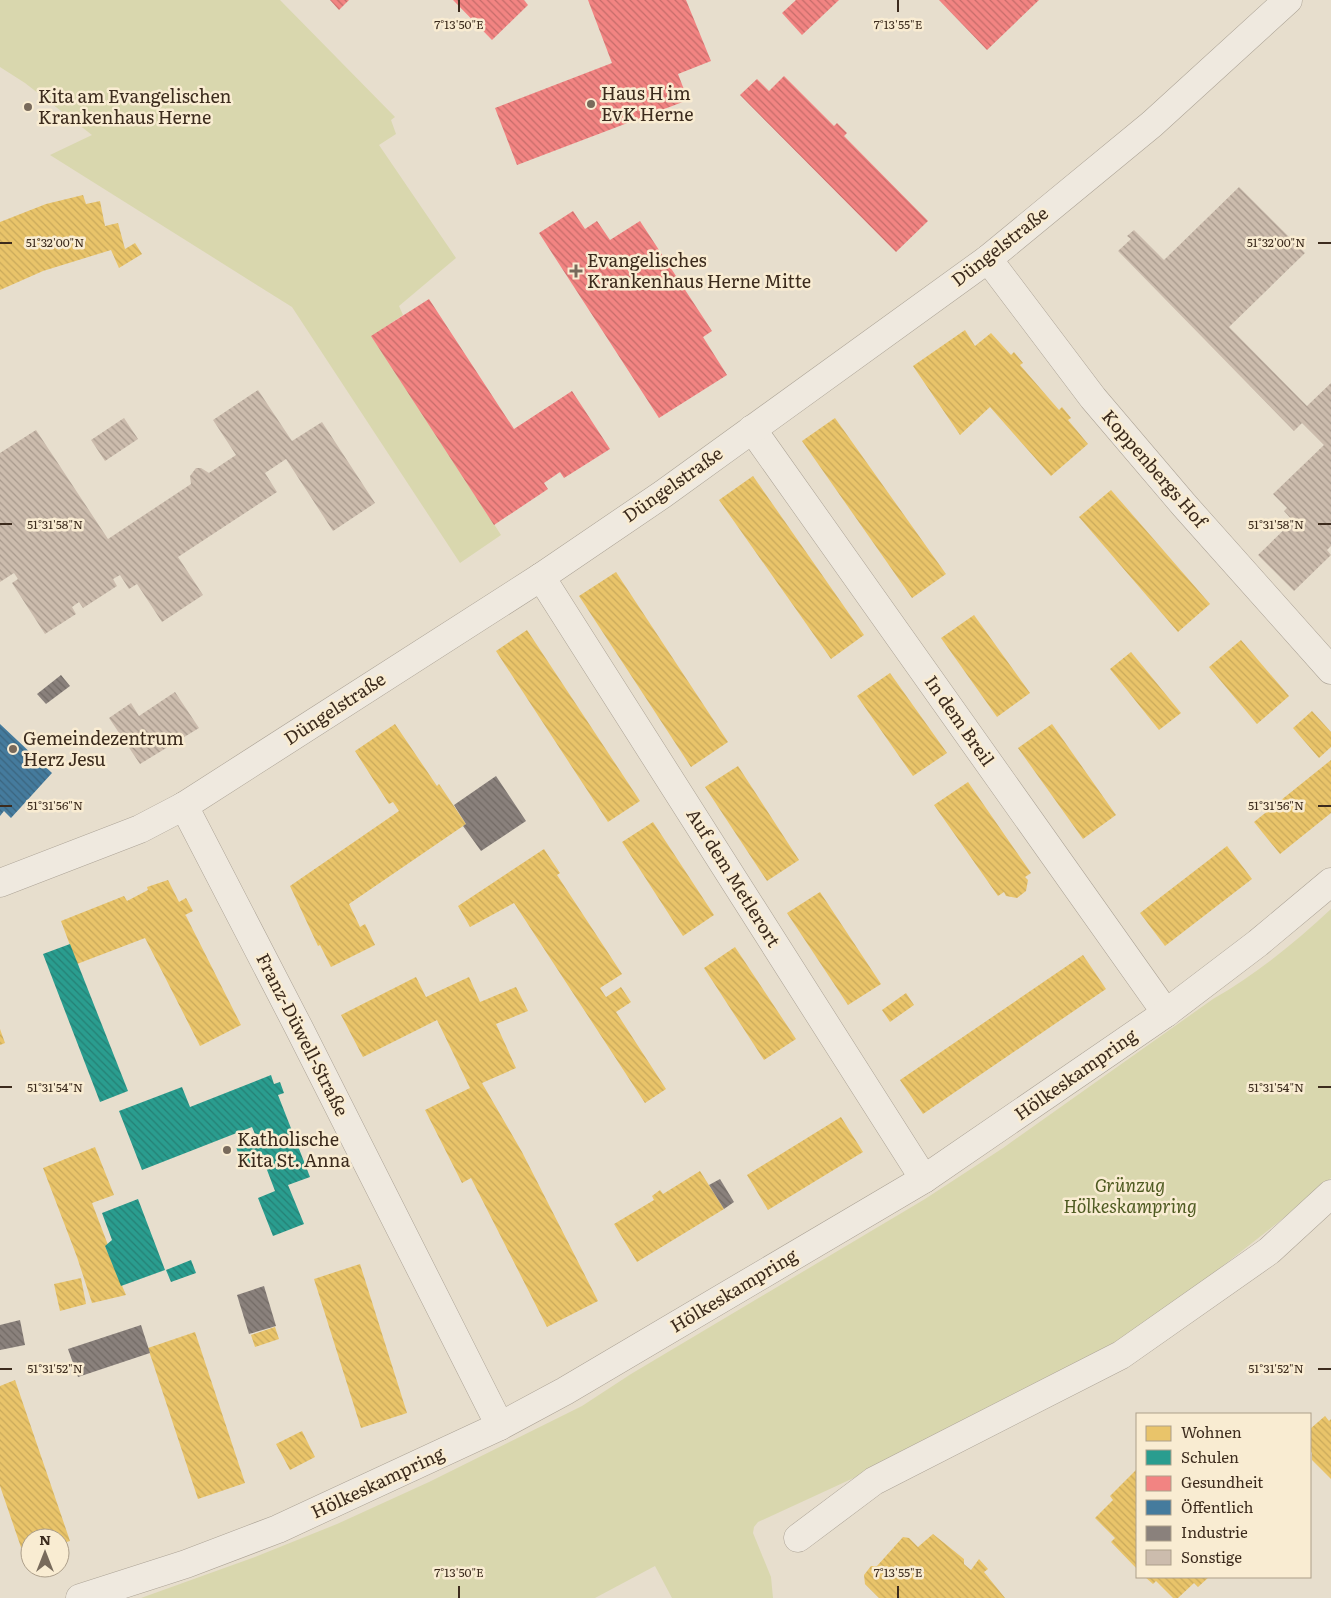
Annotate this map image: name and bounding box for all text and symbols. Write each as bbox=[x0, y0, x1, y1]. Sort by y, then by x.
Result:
text: 7°13'50"E bbox=[434, 15, 484, 33]
text: 7°13'55"E bbox=[874, 15, 923, 33]
place label: Haus H im EvK Herne bbox=[601, 79, 694, 127]
place label: Kita am Evangelischen Krankenhaus Herne bbox=[38, 82, 232, 130]
marker: Haus H im EvK Herne bbox=[585, 98, 597, 110]
marker: Kita am Evangelischen Krankenhaus Herne bbox=[22, 101, 34, 113]
street label: Düngelstraße bbox=[945, 199, 1053, 292]
text: 51°32'00"N bbox=[26, 233, 84, 251]
text: 51°32'00"N bbox=[1247, 233, 1305, 251]
place label: Evangelisches Krankenhaus Herne Mitte bbox=[587, 246, 811, 294]
marker: Evangelisches Krankenhaus Herne Mitte bbox=[569, 264, 583, 278]
street label: Koppenbergs Hof bbox=[1096, 403, 1215, 534]
street label: Düngelstraße bbox=[617, 439, 728, 528]
text: 51°31'58"N bbox=[27, 515, 83, 533]
text: 51°31'58"N bbox=[1248, 515, 1304, 533]
street label: Düngelstraße bbox=[278, 665, 390, 751]
street label: In dem Breil bbox=[919, 669, 1002, 771]
place label: Gemeindezentrum Herz Jesu bbox=[23, 724, 184, 772]
marker: Gemeindezentrum Herz Jesu bbox=[7, 743, 19, 755]
text: 51°31'56"N bbox=[27, 796, 83, 814]
text: 51°31'56"N bbox=[1248, 796, 1304, 814]
street label: Auf dem Metlerort bbox=[681, 803, 788, 952]
street label: Franz-Düwell-Straße bbox=[250, 948, 356, 1121]
street label: Hölkeskampring bbox=[1008, 1021, 1143, 1126]
text: 51°31'54"N bbox=[27, 1078, 83, 1096]
text: 51°31'54"N bbox=[1248, 1078, 1304, 1096]
place label: Katholische Kita St. Anna bbox=[237, 1125, 350, 1173]
marker: Katholische Kita St. Anna bbox=[221, 1144, 233, 1156]
park label: Grünzug Hölkeskampring bbox=[1063, 1171, 1197, 1219]
street label: Hölkeskampring bbox=[664, 1240, 803, 1338]
text: 51°31'52"N bbox=[27, 1359, 83, 1377]
text: 51°31'52"N bbox=[1248, 1359, 1304, 1377]
legend bbox=[1136, 1413, 1311, 1578]
text: Wohnen bbox=[1181, 1420, 1242, 1443]
street label: Hölkeskampring bbox=[306, 1438, 449, 1524]
text: Schulen bbox=[1181, 1445, 1239, 1468]
text: Gesundheit bbox=[1181, 1470, 1263, 1493]
text: Öffentlich bbox=[1181, 1495, 1254, 1518]
text: Industrie bbox=[1181, 1520, 1248, 1543]
north arrow bbox=[20, 1528, 70, 1578]
text: N bbox=[39, 1529, 51, 1549]
text: Sonstige bbox=[1181, 1545, 1242, 1568]
text: 7°13'50"E bbox=[434, 1563, 484, 1581]
text: 7°13'55"E bbox=[874, 1563, 923, 1581]

